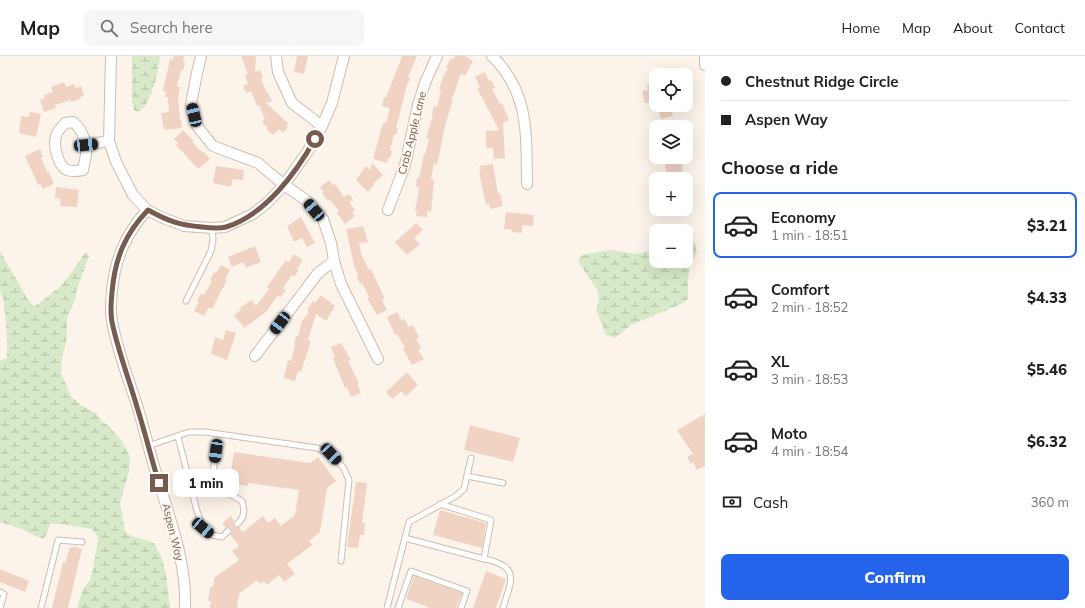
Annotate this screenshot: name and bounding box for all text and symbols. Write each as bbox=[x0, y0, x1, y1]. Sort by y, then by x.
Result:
search box bbox=[84, 10, 364, 46]
text: Map bbox=[20, 16, 60, 40]
icon: search bbox=[98, 17, 120, 39]
text: Search here bbox=[130, 18, 213, 37]
text: Home bbox=[841, 19, 880, 37]
text: Map bbox=[902, 19, 931, 37]
text: About bbox=[953, 19, 993, 37]
text: Contact bbox=[1015, 19, 1065, 37]
map controls bbox=[649, 68, 693, 268]
button: locate bbox=[649, 68, 693, 112]
text: Chestnut Ridge Circle bbox=[745, 72, 899, 91]
street label: Crab Apple Lane bbox=[395, 90, 429, 176]
car bbox=[185, 102, 203, 128]
text: Aspen Way bbox=[745, 110, 828, 129]
button: layers bbox=[649, 120, 693, 164]
route start bbox=[306, 130, 324, 148]
car bbox=[74, 138, 98, 152]
text: Choose a ride bbox=[721, 156, 838, 179]
button: + bbox=[649, 172, 693, 216]
car bbox=[302, 197, 326, 223]
icon: car bbox=[723, 207, 759, 243]
text: Economy bbox=[771, 208, 836, 227]
text: $3.21 bbox=[1027, 216, 1067, 235]
button: − bbox=[649, 224, 693, 268]
text: 1 min · 18:51 bbox=[771, 227, 848, 243]
icon: car bbox=[723, 279, 759, 315]
text: Comfort bbox=[771, 280, 829, 299]
text: $4.33 bbox=[1027, 288, 1067, 307]
text: 2 min · 18:52 bbox=[771, 299, 848, 315]
car bbox=[268, 310, 292, 336]
icon: car bbox=[723, 351, 759, 387]
text: XL bbox=[771, 352, 789, 371]
text: $5.46 bbox=[1027, 360, 1067, 379]
text: 3 min · 18:53 bbox=[771, 371, 848, 387]
icon: car bbox=[723, 423, 759, 459]
text: Moto bbox=[771, 424, 807, 443]
text: $6.32 bbox=[1027, 432, 1067, 451]
car bbox=[208, 438, 224, 464]
car bbox=[318, 441, 344, 467]
text: 4 min · 18:54 bbox=[771, 443, 848, 459]
callout: 1 min bbox=[173, 469, 239, 497]
route end bbox=[150, 474, 168, 492]
text: 1 min bbox=[189, 475, 223, 491]
icon: cash bbox=[721, 491, 743, 513]
text: Cash bbox=[753, 493, 788, 512]
text: 360 m bbox=[1031, 494, 1069, 510]
street label: Aspen Way bbox=[159, 502, 187, 563]
car bbox=[190, 516, 216, 540]
button: Confirm bbox=[721, 554, 1069, 600]

